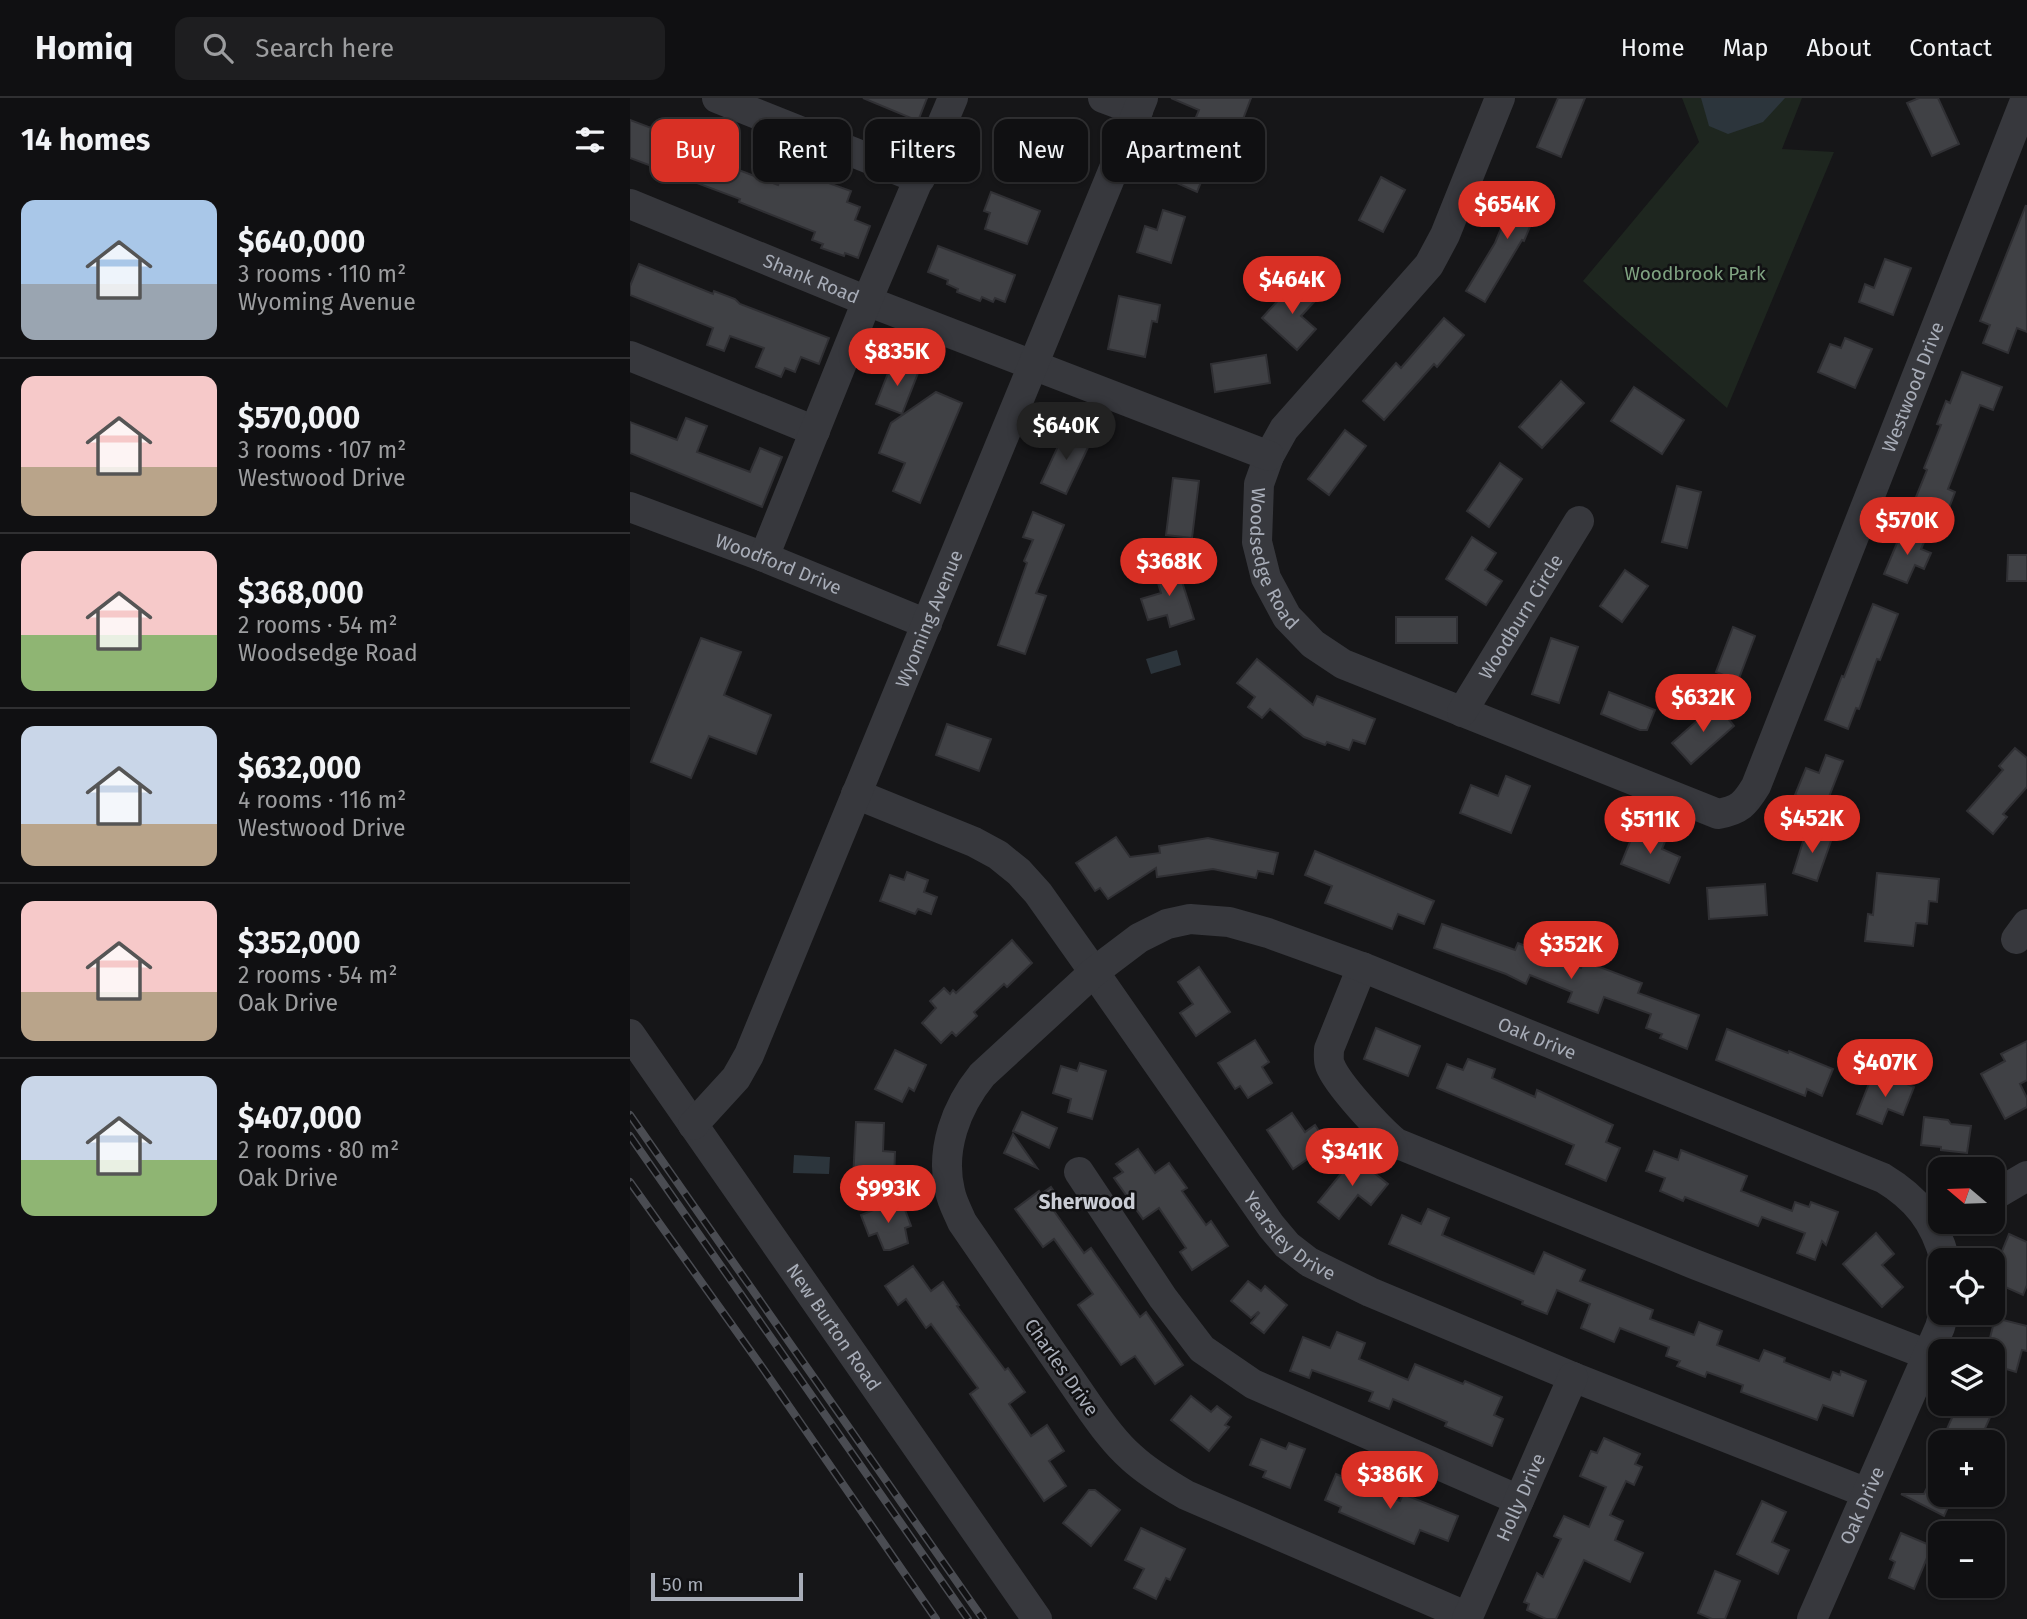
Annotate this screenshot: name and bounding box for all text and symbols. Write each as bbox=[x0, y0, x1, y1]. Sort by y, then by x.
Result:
search box bbox=[175, 17, 665, 80]
text: Homiq bbox=[35, 28, 133, 68]
icon: search bbox=[199, 29, 237, 67]
text: Search here bbox=[255, 33, 394, 64]
text: Home bbox=[1621, 34, 1685, 62]
text: Map bbox=[1723, 34, 1769, 62]
text: About bbox=[1807, 34, 1871, 62]
text: Contact bbox=[1909, 34, 1992, 62]
chip: Buy bbox=[651, 119, 739, 182]
chip: Rent bbox=[753, 119, 851, 182]
chip: Filters bbox=[865, 119, 980, 182]
chip: New bbox=[994, 119, 1088, 182]
chip: Apartment bbox=[1102, 119, 1265, 182]
icon: filters bbox=[571, 121, 609, 159]
text: 14 homes bbox=[21, 122, 150, 158]
pin: $654K bbox=[1458, 181, 1556, 241]
text: $654K bbox=[1474, 190, 1540, 218]
text: $640,000 bbox=[238, 224, 365, 260]
icon: home bbox=[77, 228, 161, 312]
street label: Shank Road bbox=[760, 249, 863, 309]
pin: $464K bbox=[1243, 256, 1341, 316]
text: 3 rooms · 110 m² bbox=[238, 260, 406, 288]
park label: Woodbrook Park bbox=[1624, 262, 1766, 285]
text: $464K bbox=[1259, 265, 1325, 293]
text: Wyoming Avenue bbox=[238, 288, 416, 316]
street label: Westwood Drive bbox=[1877, 319, 1949, 456]
pin: $835K bbox=[848, 328, 946, 388]
text: $835K bbox=[865, 337, 929, 365]
text: $570,000 bbox=[238, 400, 360, 436]
pin: $640K bbox=[1017, 402, 1115, 462]
icon: home bbox=[77, 404, 161, 488]
text: $640K bbox=[1033, 411, 1099, 439]
text: 3 rooms · 107 m² bbox=[238, 436, 406, 464]
text: Westwood Drive bbox=[238, 464, 406, 492]
street label: Woodsedge Road bbox=[1245, 487, 1304, 634]
pin: $570K bbox=[1858, 498, 1956, 557]
text: $570K bbox=[1876, 506, 1938, 534]
street label: Woodford Drive bbox=[712, 529, 845, 600]
pin: $368K bbox=[1120, 538, 1218, 598]
street label: Wyoming Avenue bbox=[891, 547, 968, 691]
text: $368K bbox=[1136, 547, 1202, 575]
street label: Woodburn Circle bbox=[1474, 550, 1568, 684]
text: $368,000 bbox=[238, 575, 364, 611]
icon: home bbox=[77, 579, 161, 663]
text: 2 rooms · 54 m² bbox=[238, 611, 397, 639]
text: Woodsedge Road bbox=[238, 639, 418, 667]
pin: $632K bbox=[1654, 674, 1752, 734]
text: $632K bbox=[1671, 683, 1735, 711]
text: $632,000 bbox=[238, 750, 361, 786]
icon: home bbox=[77, 754, 161, 838]
text: 4 rooms · 116 m² bbox=[238, 786, 406, 814]
pin: $511K bbox=[1601, 796, 1699, 856]
pin: $452K bbox=[1763, 796, 1861, 855]
text: $452K bbox=[1780, 804, 1844, 832]
text: $511K bbox=[1620, 805, 1680, 833]
text: Westwood Drive bbox=[238, 814, 406, 842]
pin: $352K bbox=[1522, 922, 1620, 981]
text: $352,000 bbox=[238, 925, 361, 961]
icon: home bbox=[77, 929, 161, 1013]
text: $352K bbox=[1539, 930, 1603, 958]
text: 2 rooms · 54 m² bbox=[238, 961, 397, 989]
text: Oak Drive bbox=[238, 989, 338, 1017]
street label: Oak Drive bbox=[1494, 1012, 1580, 1065]
pin: $407K bbox=[1836, 1040, 1934, 1099]
text: $407K bbox=[1853, 1048, 1917, 1076]
text: $407,000 bbox=[238, 1100, 362, 1136]
icon: home bbox=[77, 1104, 161, 1188]
pin: $341K bbox=[1303, 1128, 1401, 1188]
text: 2 rooms · 80 m² bbox=[238, 1136, 399, 1164]
text: $341K bbox=[1321, 1137, 1383, 1165]
north arrow bbox=[1928, 1157, 2006, 1234]
map controls bbox=[1928, 1157, 2005, 1598]
text: Oak Drive bbox=[238, 1164, 338, 1192]
pin: $993K bbox=[839, 1166, 937, 1225]
text: $993K bbox=[856, 1174, 920, 1202]
street label: Yearsley Drive bbox=[1238, 1187, 1339, 1285]
district label: Sherwood bbox=[1039, 1189, 1136, 1215]
button: locate bbox=[1928, 1248, 2005, 1325]
street label: New Burton Road bbox=[781, 1259, 886, 1395]
street label: Charles Drive bbox=[1020, 1314, 1104, 1420]
button: layers bbox=[1928, 1339, 2005, 1416]
button: + bbox=[1928, 1430, 2005, 1507]
street label: Holly Drive bbox=[1491, 1450, 1550, 1545]
pin: $386K bbox=[1341, 1452, 1439, 1511]
text: $386K bbox=[1357, 1460, 1423, 1488]
street label: Oak Drive bbox=[1835, 1463, 1889, 1548]
button: − bbox=[1928, 1521, 2005, 1598]
scale bar bbox=[651, 1570, 803, 1602]
text: 50 m bbox=[662, 1573, 703, 1596]

